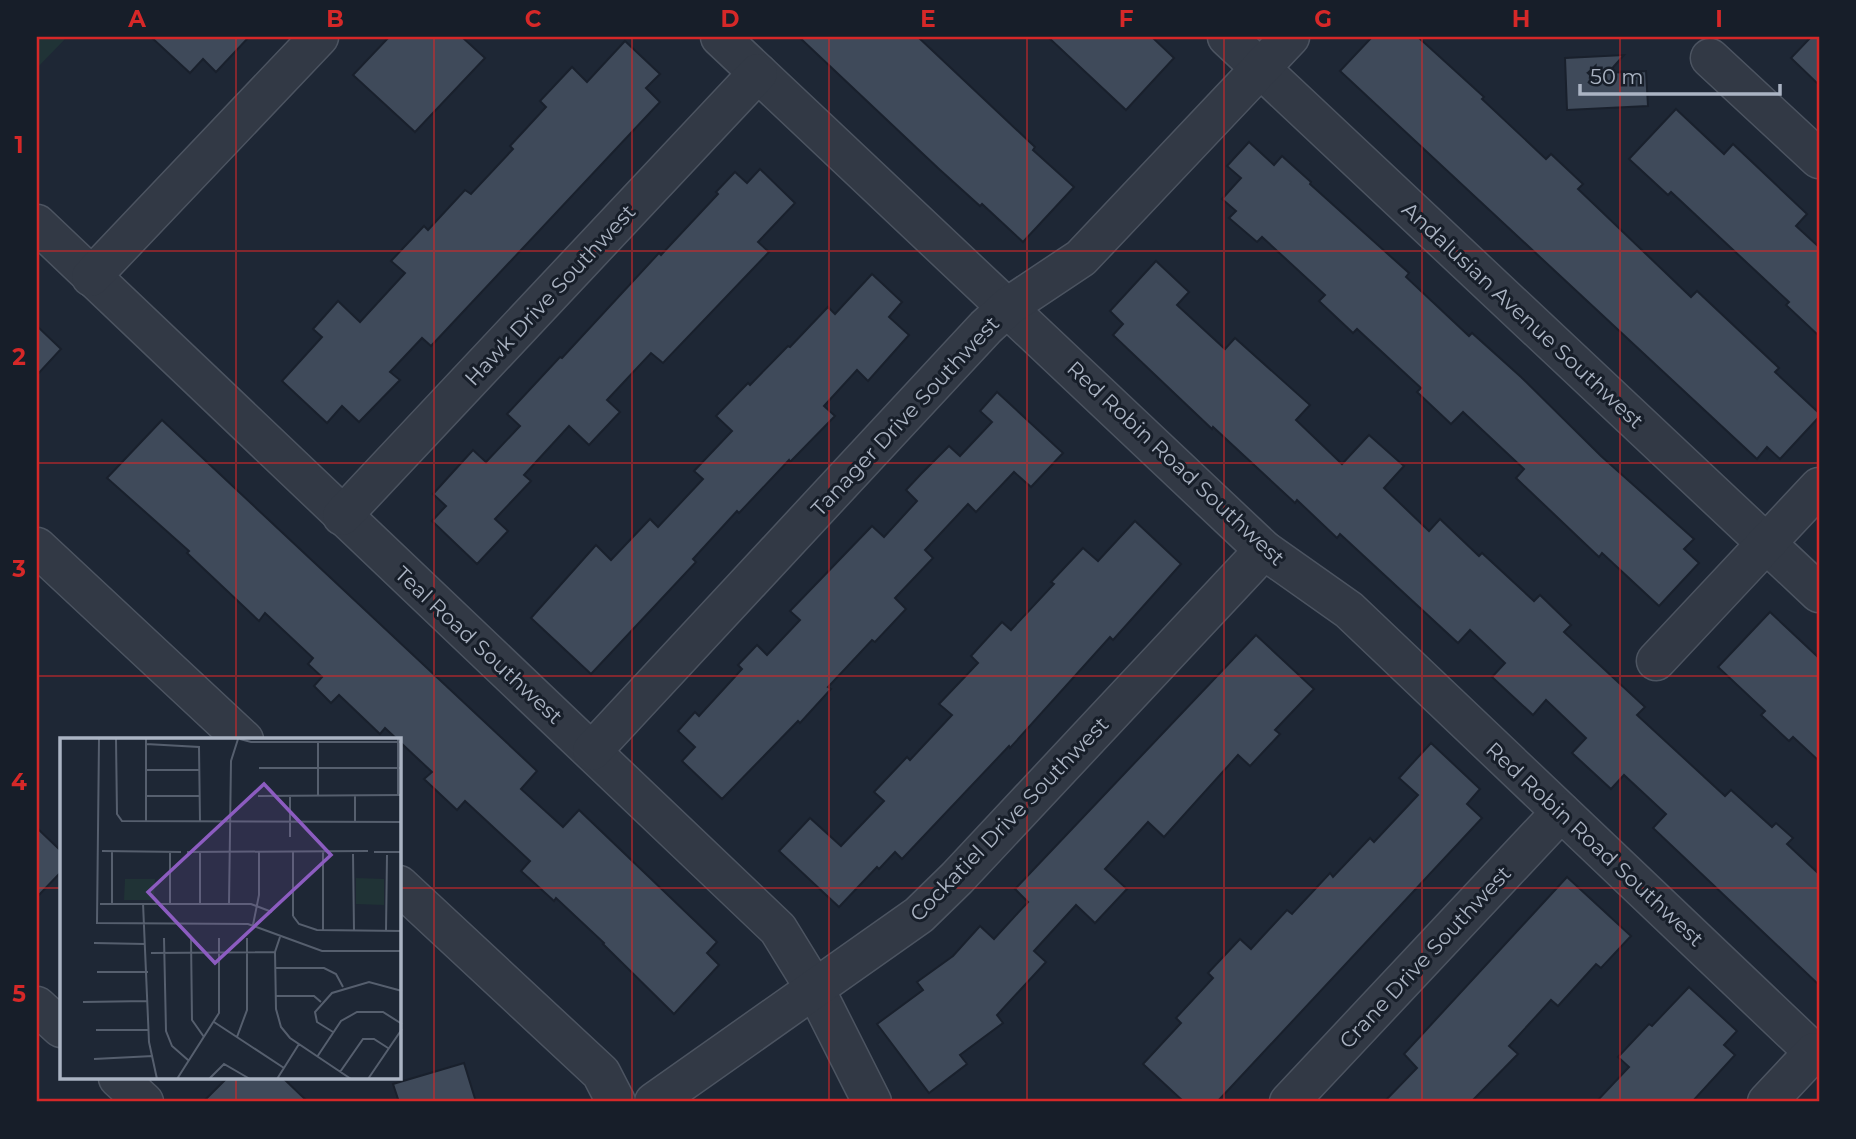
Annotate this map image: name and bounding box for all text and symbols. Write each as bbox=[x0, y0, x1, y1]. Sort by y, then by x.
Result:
text: A bbox=[127, 5, 146, 33]
text: B bbox=[326, 5, 344, 33]
text: C bbox=[525, 5, 542, 33]
text: D bbox=[721, 5, 740, 33]
text: E bbox=[920, 5, 936, 33]
text: F bbox=[1119, 5, 1134, 33]
text: G bbox=[1314, 5, 1332, 33]
text: H bbox=[1512, 5, 1530, 33]
text: I bbox=[1715, 5, 1723, 33]
scale bar bbox=[1580, 52, 1779, 96]
text: 50 m bbox=[1590, 64, 1644, 89]
text: 1 bbox=[14, 131, 24, 159]
street label: Andalusian Avenue Southwest bbox=[1397, 197, 1649, 433]
street label: Hawk Drive Southwest bbox=[459, 199, 641, 391]
street label: Tanager Drive Southwest bbox=[806, 311, 1004, 521]
text: 2 bbox=[12, 343, 26, 371]
street label: Red Robin Road Southwest bbox=[1062, 356, 1290, 570]
text: 3 bbox=[11, 555, 26, 583]
street label: Teal Road Southwest bbox=[390, 561, 568, 729]
street label: Cockatiel Drive Southwest bbox=[905, 711, 1113, 927]
street label: Red Robin Road Southwest bbox=[1481, 737, 1709, 951]
inset map bbox=[60, 738, 401, 1080]
text: 4 bbox=[11, 768, 27, 796]
street label: Crane Drive Southwest bbox=[1334, 861, 1516, 1053]
text: 5 bbox=[12, 980, 26, 1008]

